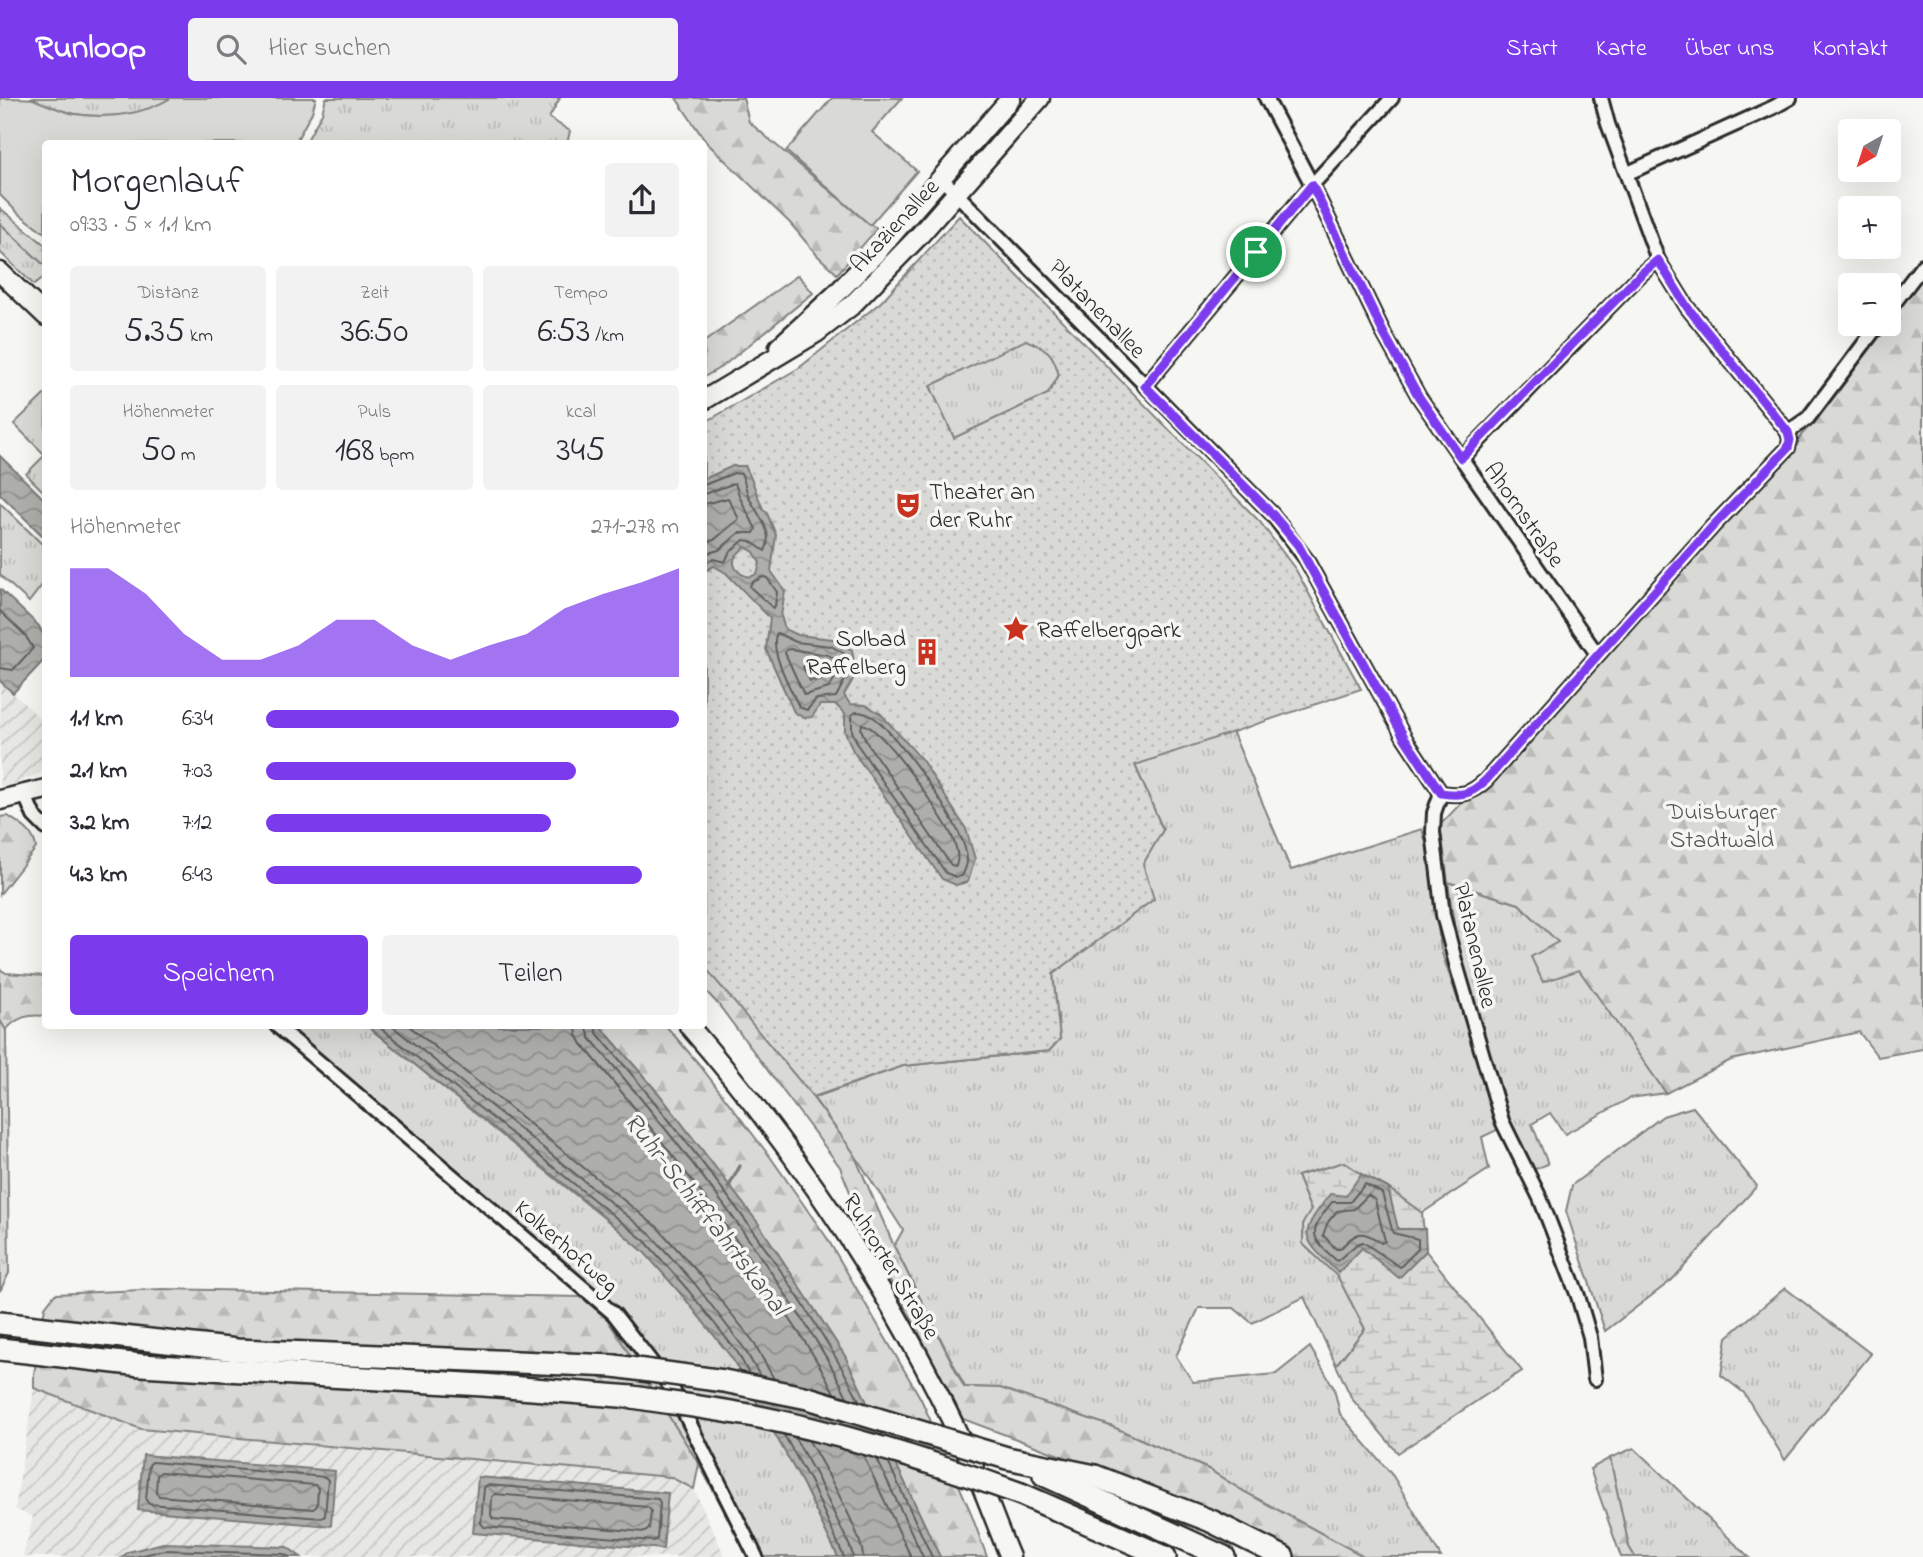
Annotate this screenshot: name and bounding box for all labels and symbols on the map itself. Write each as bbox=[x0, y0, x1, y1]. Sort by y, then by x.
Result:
north arrow bbox=[1838, 119, 1900, 182]
street label: Akazienallee bbox=[843, 172, 949, 282]
pin bbox=[1226, 222, 1286, 282]
street label: Platanenallee bbox=[1039, 252, 1153, 368]
street label: Ahornstraße bbox=[1474, 455, 1572, 576]
place label: Theater an der Ruhr bbox=[929, 476, 1035, 539]
theatre icon: Theater an der Ruhr bbox=[893, 490, 923, 520]
place icon: Raffelbergpark bbox=[1001, 614, 1031, 644]
place label: Raffelbergpark bbox=[1037, 614, 1181, 649]
place label: Solbad Raffelberg bbox=[806, 623, 907, 686]
building icon: Solbad Raffelberg bbox=[912, 637, 942, 667]
park label: Duisburger Stadtwald bbox=[1666, 796, 1778, 859]
street label: Platanenallee bbox=[1442, 880, 1505, 1012]
water label: Ruhr-Schifffahrtskanal bbox=[613, 1105, 798, 1326]
street label: Ruhrorter Straße bbox=[832, 1188, 948, 1347]
street label: Kolkerhofweg bbox=[505, 1193, 625, 1303]

